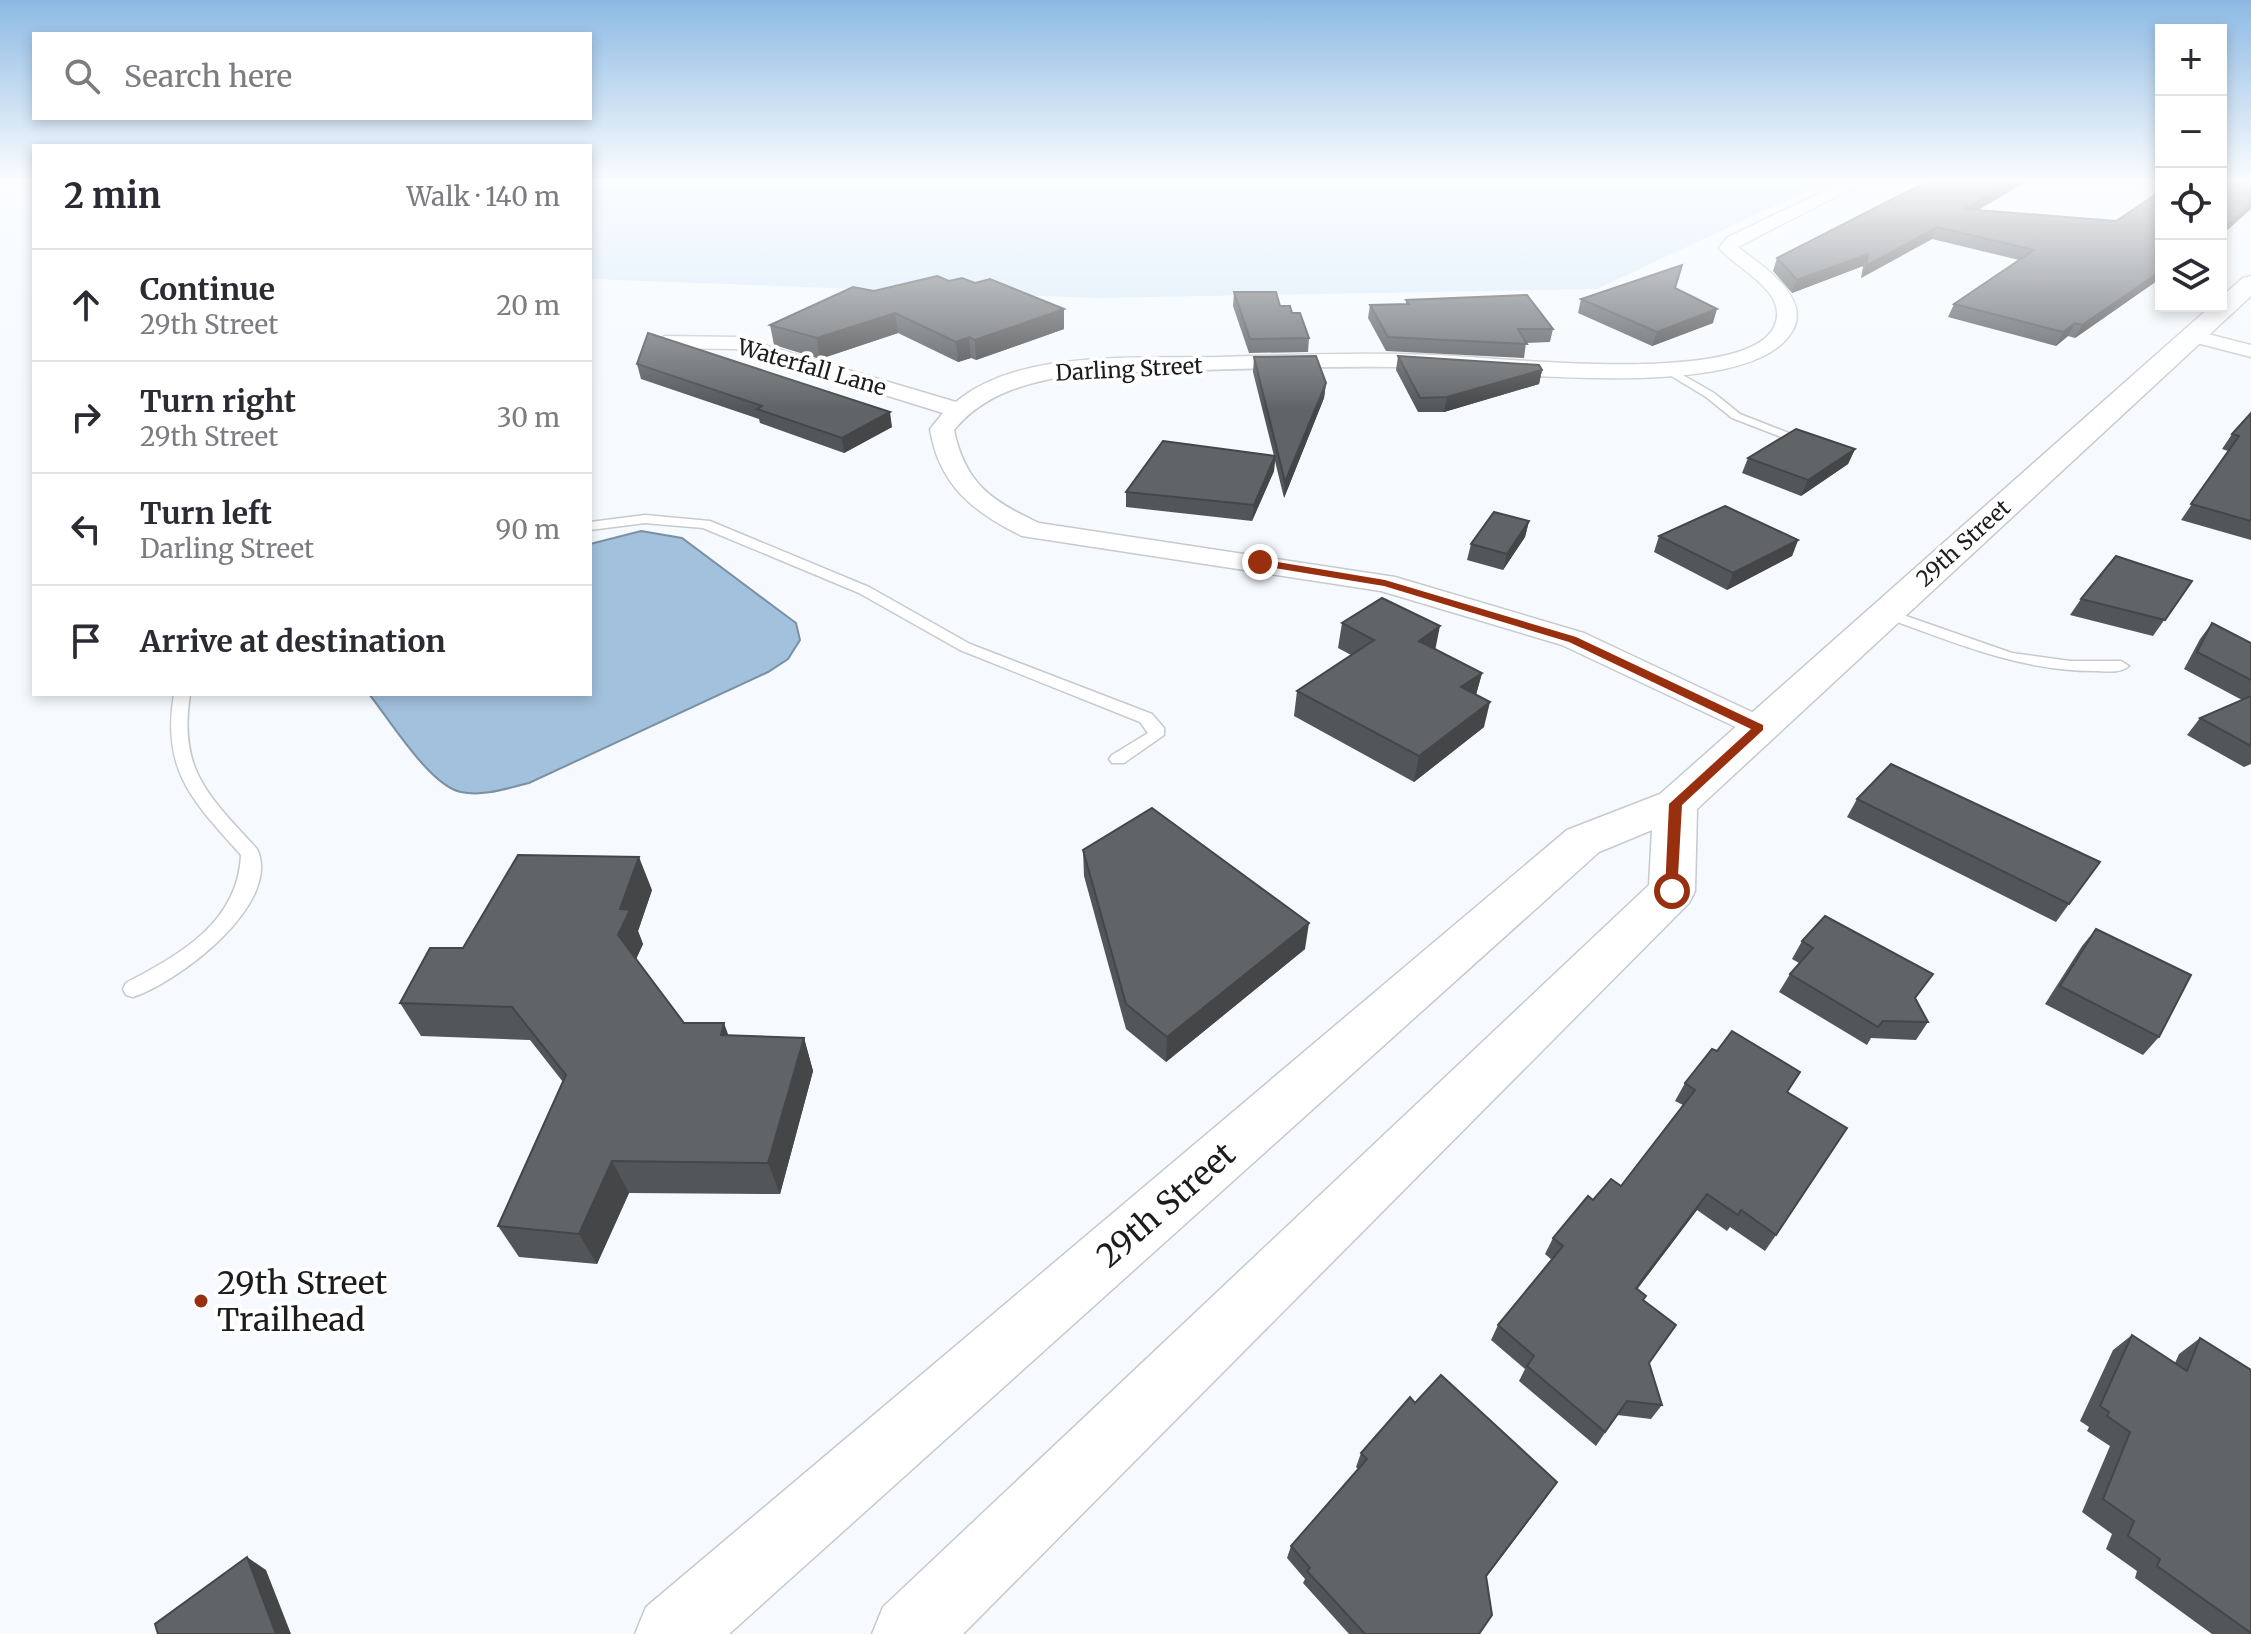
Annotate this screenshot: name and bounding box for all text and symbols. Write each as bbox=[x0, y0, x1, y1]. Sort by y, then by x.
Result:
map controls bbox=[2155, 24, 2227, 312]
button: + bbox=[2155, 24, 2227, 96]
search box bbox=[32, 32, 592, 120]
icon: search bbox=[60, 54, 104, 98]
text: Search here bbox=[124, 57, 292, 95]
button: − bbox=[2155, 96, 2227, 168]
button: locate bbox=[2155, 168, 2227, 240]
text: 2 min bbox=[64, 175, 161, 217]
text: Walk · 140 m bbox=[406, 180, 560, 213]
button: layers bbox=[2155, 240, 2227, 312]
text: Continue bbox=[140, 270, 275, 308]
icon: ahead bbox=[64, 283, 108, 327]
text: 20 m bbox=[496, 289, 560, 322]
text: 29th Street bbox=[140, 308, 278, 341]
street label: Waterfall Lane bbox=[733, 332, 890, 402]
street label: Darling Street bbox=[1055, 351, 1204, 387]
text: Turn right bbox=[140, 382, 296, 420]
icon: right bbox=[64, 395, 108, 439]
text: 30 m bbox=[497, 401, 560, 434]
text: 29th Street bbox=[140, 420, 278, 453]
street label: 29th Street bbox=[1910, 493, 2016, 593]
text: Turn left bbox=[140, 494, 272, 532]
icon: left bbox=[64, 507, 108, 551]
text: 90 m bbox=[496, 513, 560, 546]
text: Darling Street bbox=[140, 532, 314, 565]
route end bbox=[1242, 544, 1278, 580]
icon: arrive bbox=[64, 619, 108, 663]
text: Arrive at destination bbox=[140, 622, 446, 660]
route start bbox=[1654, 873, 1690, 909]
street label: 29th Street bbox=[1089, 1134, 1244, 1276]
place label: 29th Street Trailhead bbox=[217, 1263, 388, 1340]
marker: 29th Street Trailhead bbox=[192, 1292, 210, 1310]

